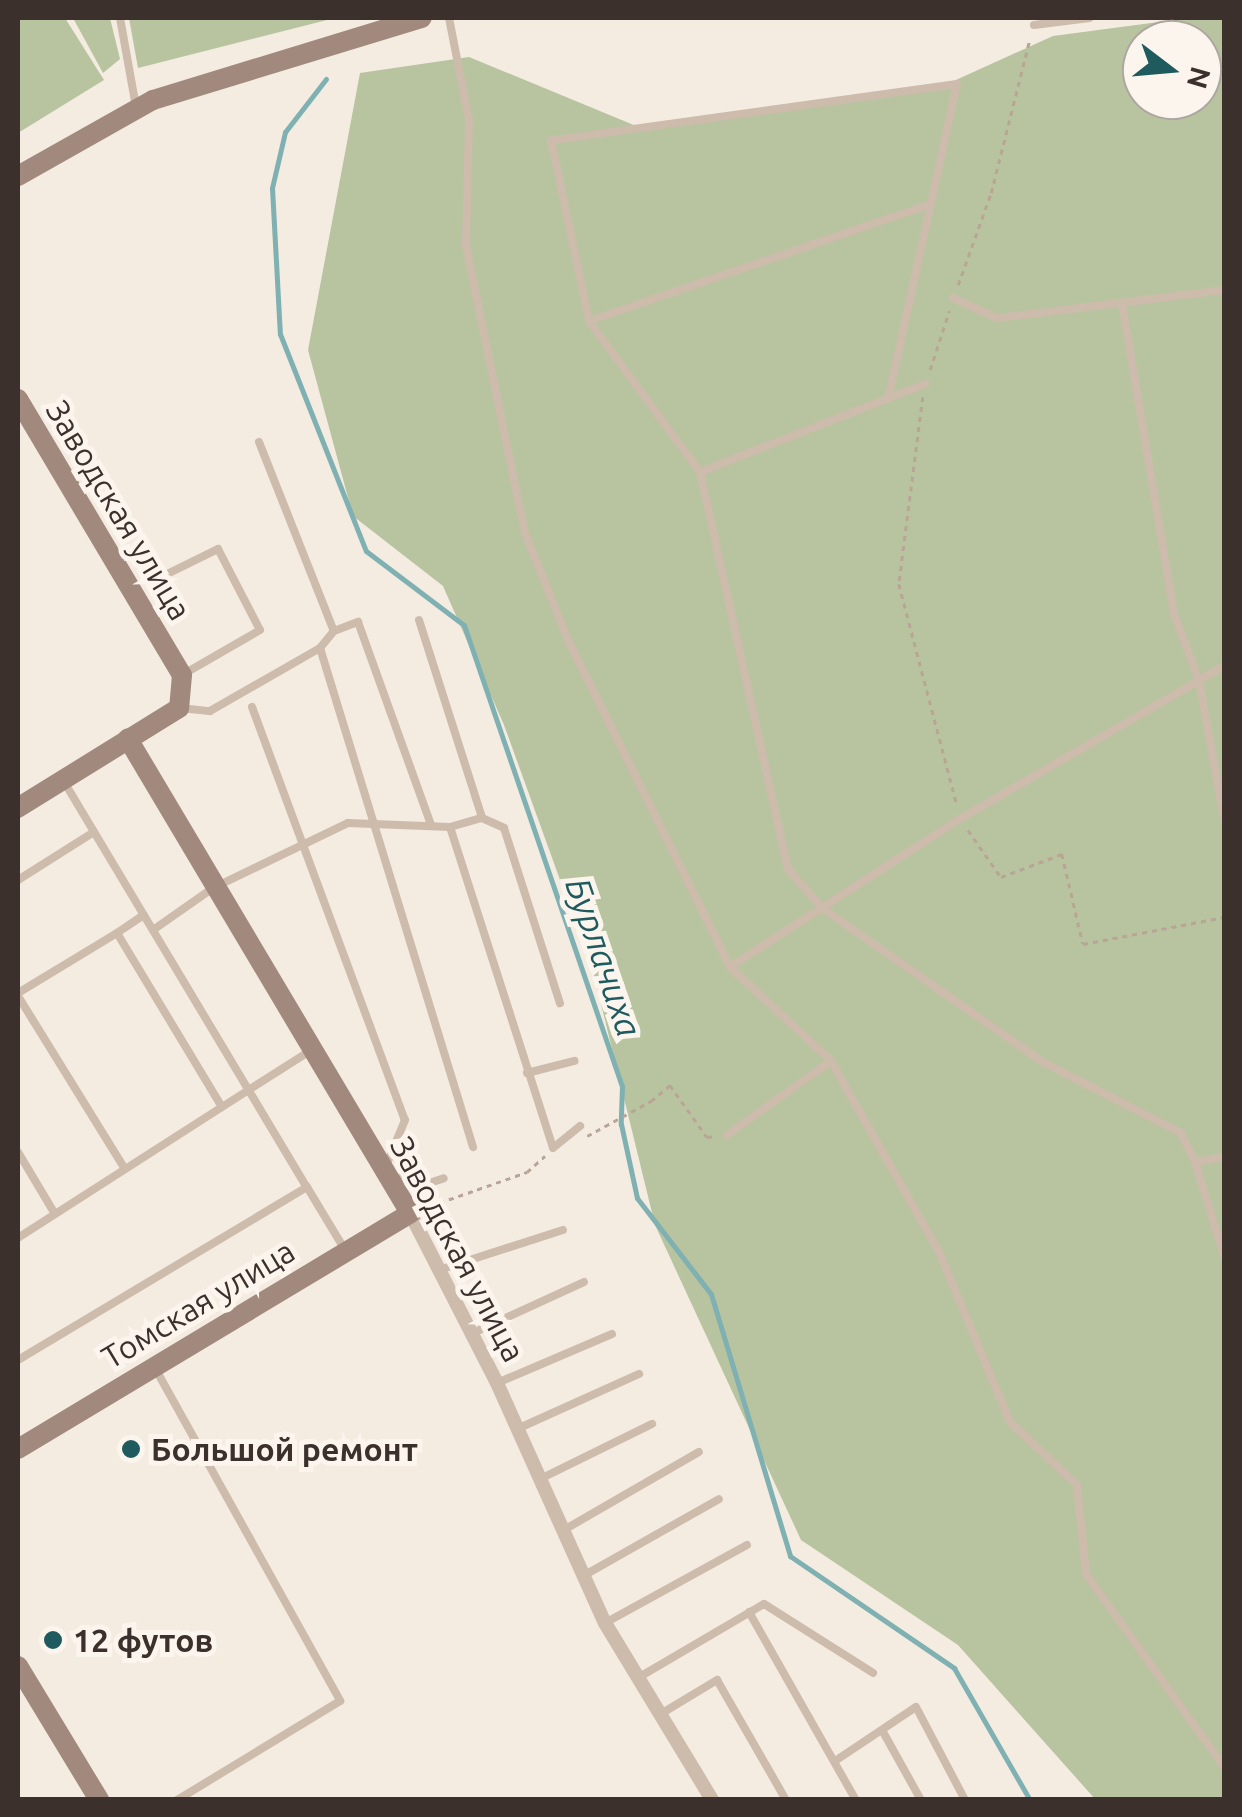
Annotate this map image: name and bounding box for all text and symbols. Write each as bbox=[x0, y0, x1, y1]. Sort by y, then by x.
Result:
north arrow bbox=[1122, 20, 1222, 120]
text: N bbox=[1182, 64, 1217, 92]
street label: Заводская улица bbox=[38, 393, 200, 627]
water label: Бурлачиха bbox=[557, 872, 651, 1042]
street label: Заводская улица bbox=[382, 1130, 534, 1368]
street label: Томская улица bbox=[95, 1231, 301, 1377]
place label: Большой ремонт bbox=[151, 1430, 418, 1468]
marker: Большой ремонт bbox=[120, 1438, 142, 1460]
place label: 12 футов bbox=[73, 1621, 213, 1659]
marker: 12 футов bbox=[42, 1629, 64, 1651]

